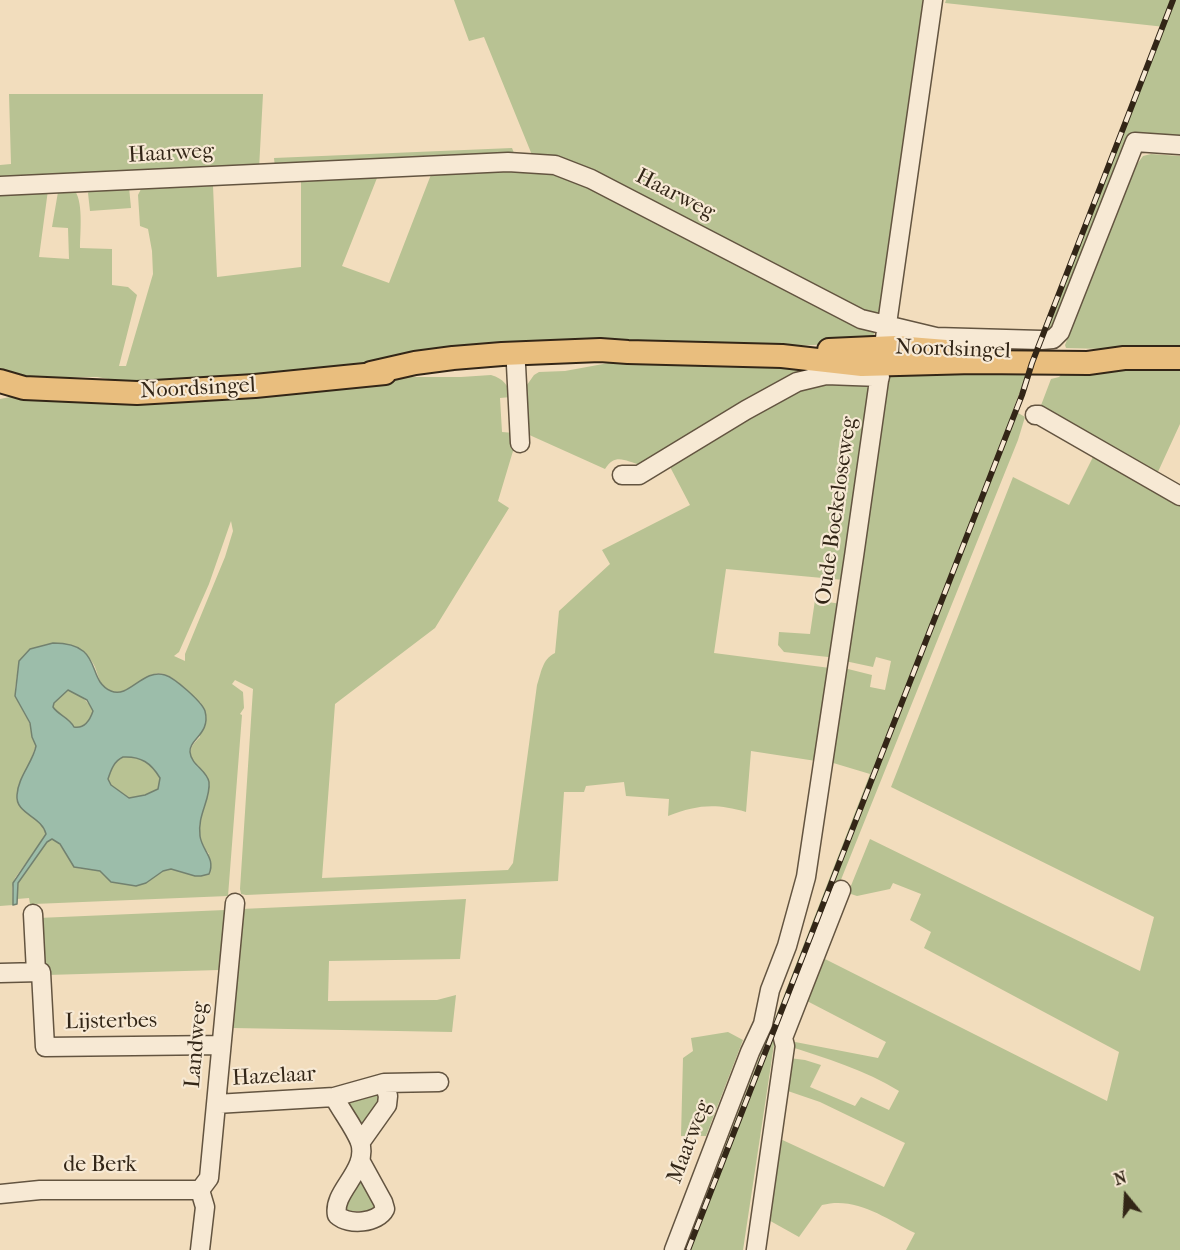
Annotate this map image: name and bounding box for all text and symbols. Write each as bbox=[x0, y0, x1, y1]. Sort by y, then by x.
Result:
street label: Haarweg bbox=[127, 139, 215, 169]
street label: Haarweg bbox=[631, 164, 719, 226]
street label: Noordsingel bbox=[895, 335, 1011, 365]
street label: Noordsingel bbox=[140, 373, 256, 405]
street label: Oude Boekeloseweg bbox=[811, 415, 863, 607]
street label: Landweg bbox=[180, 1001, 214, 1089]
street label: Lijsterbes bbox=[65, 1008, 157, 1036]
street label: Hazelaar bbox=[231, 1062, 317, 1092]
street label: Maatweg bbox=[662, 1097, 718, 1187]
street label: de Berk bbox=[63, 1153, 137, 1179]
north arrow bbox=[1096, 1166, 1156, 1226]
text: N bbox=[1112, 1167, 1129, 1189]

